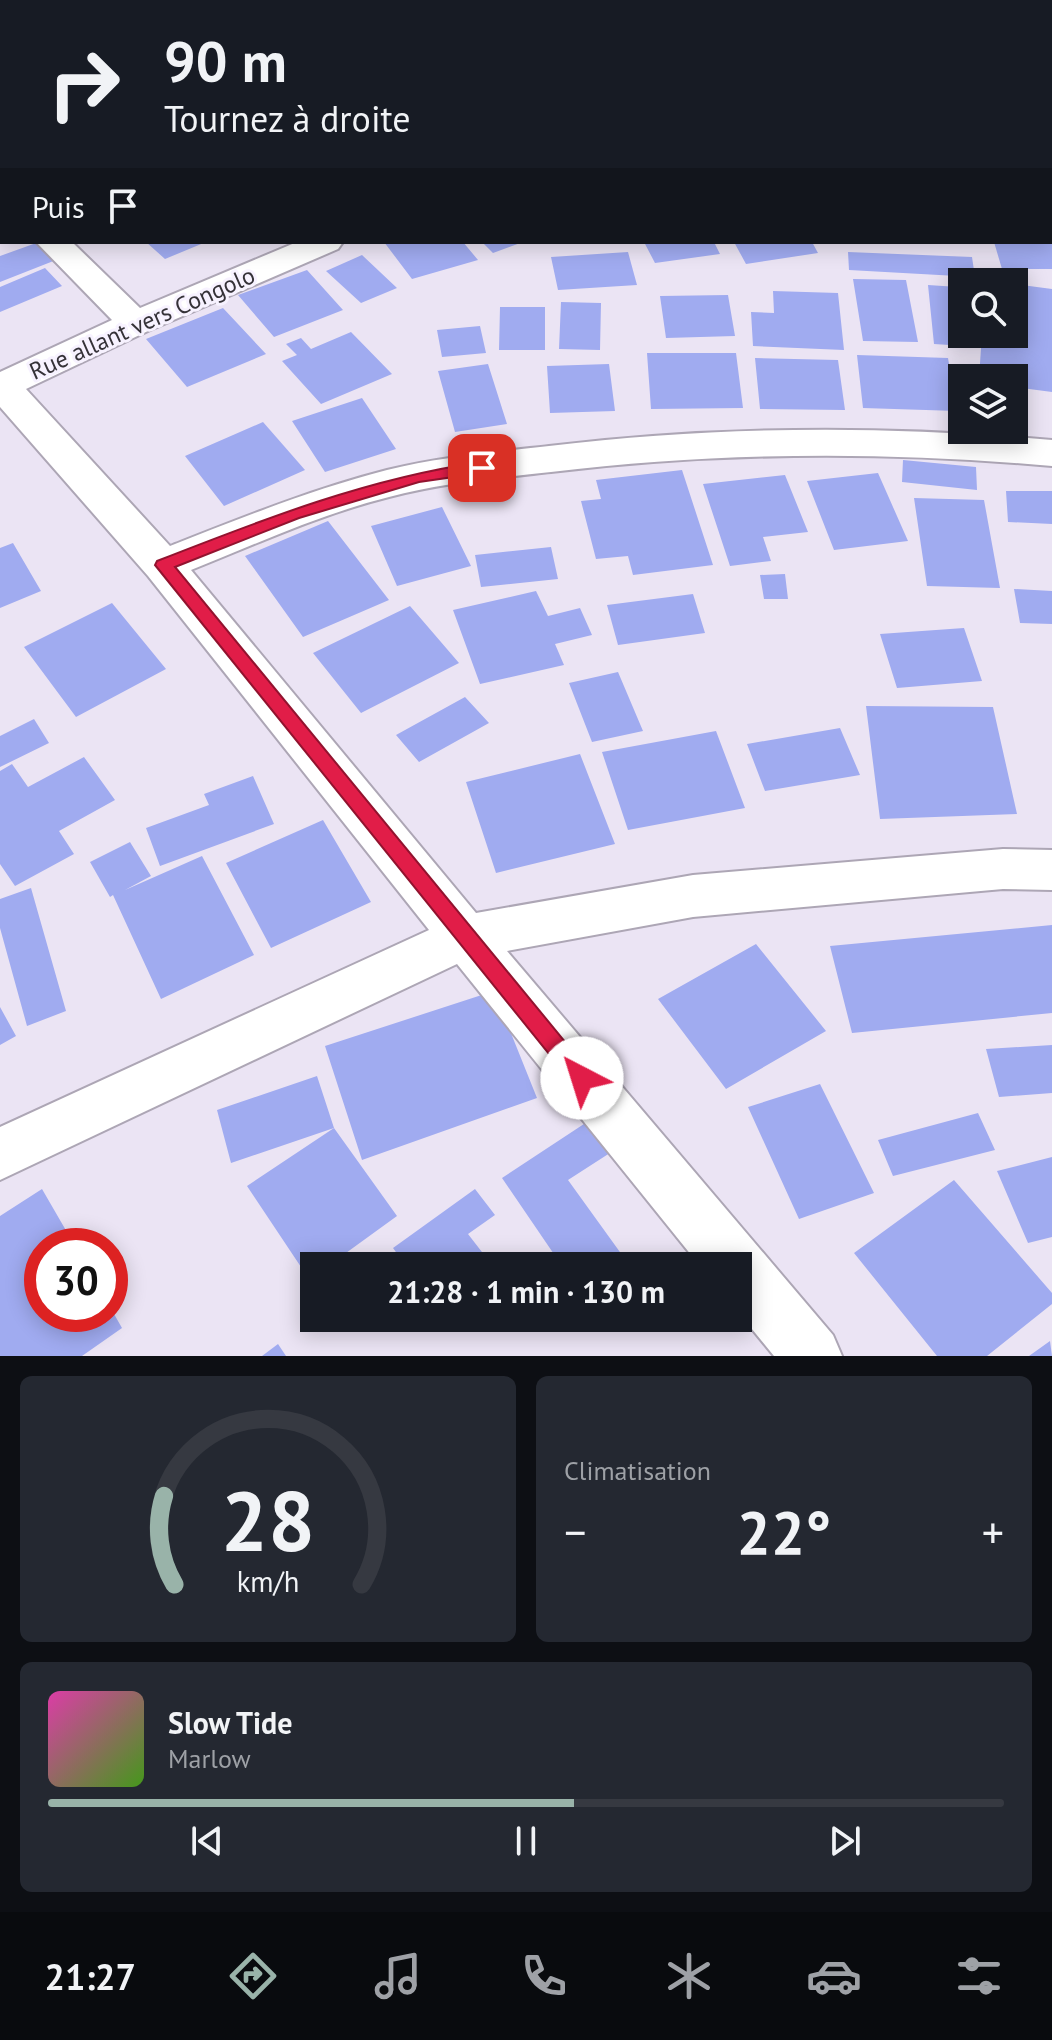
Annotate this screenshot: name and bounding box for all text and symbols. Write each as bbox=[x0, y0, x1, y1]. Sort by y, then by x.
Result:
text: 90 m bbox=[164, 25, 287, 97]
icon: right bbox=[32, 32, 136, 136]
text: Tournez à droite bbox=[164, 95, 411, 142]
icon: arrive bbox=[101, 184, 145, 228]
text: Puis bbox=[32, 187, 85, 226]
street label: Rue allant vers Congolo bbox=[25, 259, 259, 387]
map controls bbox=[948, 268, 1028, 444]
button: search bbox=[948, 268, 1028, 348]
button: layers bbox=[948, 364, 1028, 444]
pin bbox=[448, 434, 516, 502]
icon: arrive bbox=[460, 446, 504, 490]
position arrow bbox=[540, 1036, 624, 1120]
speed limit sign: 30 bbox=[24, 1228, 128, 1332]
text: 21:28 · 1 min · 130 m bbox=[387, 1272, 665, 1311]
text: Climatisation bbox=[564, 1454, 711, 1487]
text: 28 bbox=[221, 1466, 315, 1574]
text: 22° bbox=[737, 1493, 831, 1571]
text: − bbox=[564, 1503, 586, 1560]
text: + bbox=[982, 1503, 1004, 1560]
text: km/h bbox=[237, 1563, 299, 1600]
text: Slow Tide bbox=[168, 1703, 293, 1742]
text: Marlow bbox=[168, 1742, 251, 1775]
icon: previous bbox=[185, 1819, 229, 1863]
icon: pause bbox=[504, 1819, 548, 1863]
icon: next bbox=[823, 1819, 867, 1863]
icon: directions bbox=[225, 1948, 281, 2004]
icon: music bbox=[370, 1948, 426, 2004]
icon: phone bbox=[516, 1948, 572, 2004]
icon: climate bbox=[661, 1948, 717, 2004]
icon: car bbox=[806, 1948, 862, 2004]
icon: filters bbox=[951, 1948, 1007, 2004]
text: 21:27 bbox=[45, 1953, 136, 2000]

